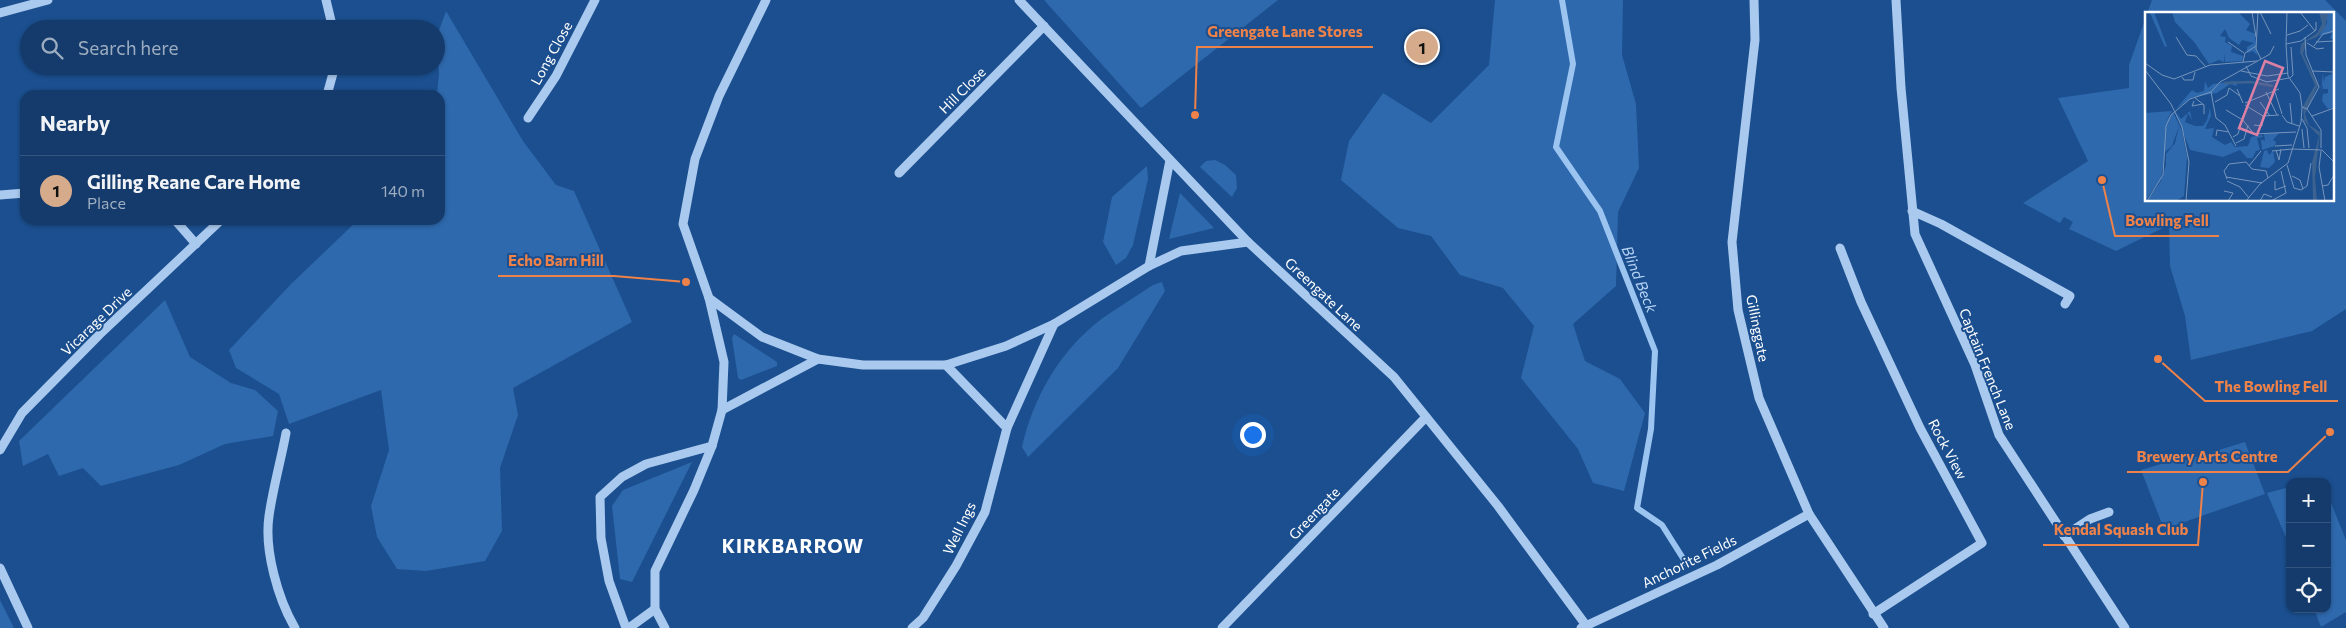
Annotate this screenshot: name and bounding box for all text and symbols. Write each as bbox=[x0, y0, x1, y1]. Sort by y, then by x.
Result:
inset map bbox=[2145, 12, 2334, 201]
callout: Greengate Lane Stores bbox=[1197, 17, 1373, 47]
street label: Long Close bbox=[527, 18, 575, 88]
search box bbox=[20, 20, 445, 75]
text: Greengate Lane Stores bbox=[1207, 22, 1363, 40]
pin: 1 bbox=[1406, 28, 1438, 66]
icon: search bbox=[38, 34, 66, 62]
text: Search here bbox=[78, 36, 178, 59]
street label: Hill Close bbox=[935, 63, 989, 117]
text: Nearby bbox=[40, 110, 110, 135]
text: Gilling Reane Care Home bbox=[87, 170, 300, 193]
text: 1 bbox=[52, 181, 60, 200]
text: 140 m bbox=[381, 181, 425, 200]
text: Place bbox=[87, 193, 126, 212]
callout: Bowling Fell bbox=[2115, 206, 2219, 236]
text: Bowling Fell bbox=[2125, 211, 2209, 229]
water label: Blind Beck bbox=[1618, 243, 1662, 316]
callout: Echo Barn Hill bbox=[498, 246, 614, 276]
text: Echo Barn Hill bbox=[508, 251, 604, 269]
street label: Greengate Lane bbox=[1282, 254, 1366, 334]
street label: Vicarage Drive bbox=[57, 283, 135, 359]
street label: Gillinggate bbox=[1743, 293, 1773, 363]
street label: Captain French Lane bbox=[1956, 306, 2020, 432]
callout: The Bowling Fell bbox=[2205, 371, 2338, 401]
text: The Bowling Fell bbox=[2215, 377, 2327, 395]
street label: Rock View bbox=[1925, 416, 1971, 482]
your location bbox=[1240, 422, 1266, 448]
callout: Brewery Arts Centre bbox=[2127, 442, 2288, 472]
text: Brewery Arts Centre bbox=[2136, 447, 2278, 465]
map controls bbox=[2286, 478, 2331, 613]
button: + bbox=[2286, 478, 2331, 523]
street label: Greengate bbox=[1285, 483, 1343, 543]
street label: Well Ings bbox=[939, 499, 979, 557]
callout: Kendal Squash Club bbox=[2043, 515, 2198, 545]
text: Kendal Squash Club bbox=[2054, 520, 2188, 538]
button: − bbox=[2286, 523, 2331, 568]
street label: Anchorite Fields bbox=[1639, 531, 1739, 591]
district label: KIRKBARROW bbox=[722, 534, 864, 557]
button: locate bbox=[2286, 568, 2331, 613]

